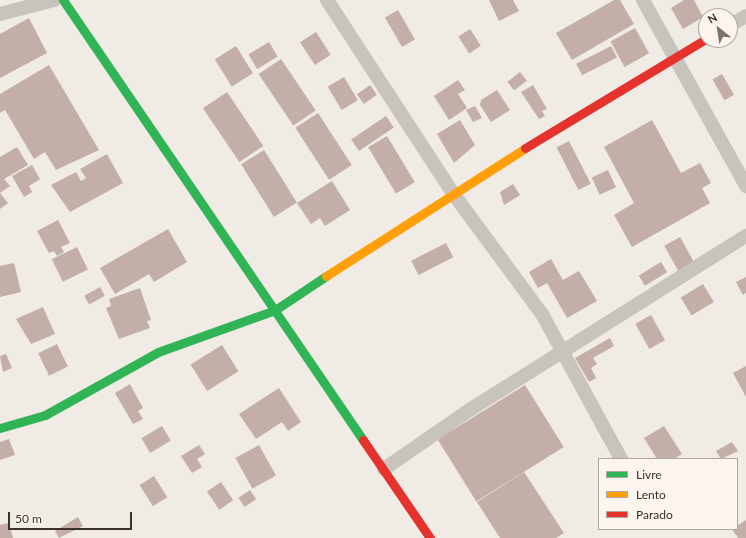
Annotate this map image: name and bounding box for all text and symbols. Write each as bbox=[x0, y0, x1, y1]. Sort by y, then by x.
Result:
north arrow bbox=[698, 8, 738, 48]
text: N bbox=[705, 10, 719, 26]
legend bbox=[598, 458, 738, 530]
text: Livre bbox=[636, 467, 662, 482]
text: Lento bbox=[636, 487, 666, 502]
scale bar bbox=[10, 504, 134, 530]
text: Parado bbox=[636, 507, 673, 522]
text: 50 m bbox=[15, 511, 42, 526]

